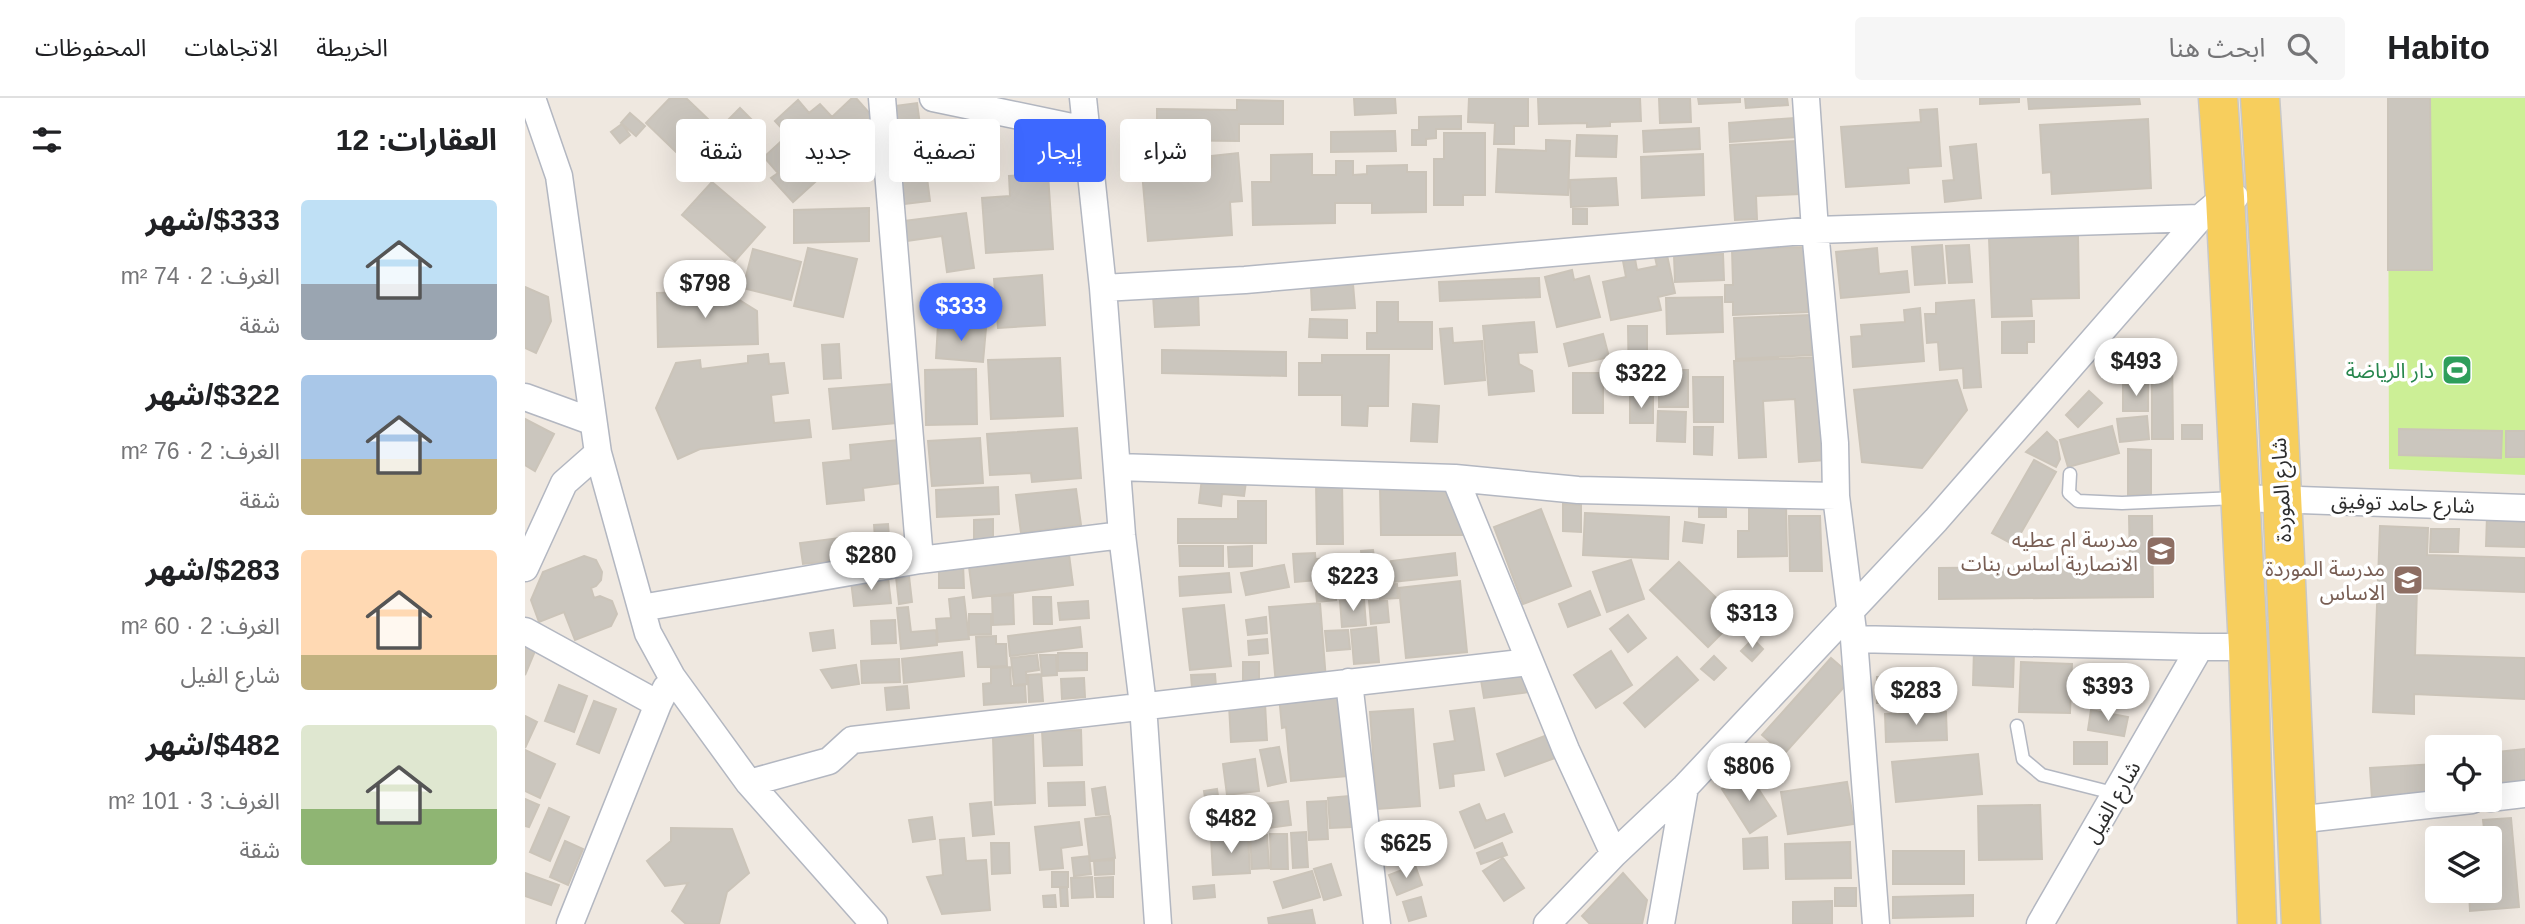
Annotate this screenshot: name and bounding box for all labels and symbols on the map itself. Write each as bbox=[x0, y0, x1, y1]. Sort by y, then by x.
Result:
pin: $798 bbox=[664, 260, 746, 320]
pin: $333 bbox=[920, 284, 1002, 343]
pin: $493 bbox=[2095, 338, 2177, 398]
pin: $322 bbox=[1600, 350, 1682, 410]
sports icon: دار الرياضة bbox=[2440, 353, 2474, 387]
place label: دار الرياضة bbox=[2346, 359, 2434, 383]
street label: شارع الموردة bbox=[2267, 437, 2299, 543]
street label: شارع حامد توفيق bbox=[2331, 489, 2475, 521]
place label: مدرسة ام عطيه الانصارية اساس بنات bbox=[1961, 528, 2138, 576]
pin: $280 bbox=[830, 532, 912, 592]
school or university icon: مدرسة ام عطيه الانصارية اساس بنات bbox=[2144, 534, 2178, 568]
pin: $223 bbox=[1312, 554, 1394, 613]
place label: مدرسة الموردة الاساس bbox=[2265, 557, 2385, 605]
school or university icon: مدرسة الموردة الاساس bbox=[2391, 563, 2425, 597]
pin: $313 bbox=[1711, 590, 1793, 650]
pin: $393 bbox=[2067, 664, 2149, 723]
pin: $283 bbox=[1875, 668, 1957, 727]
pin: $806 bbox=[1708, 744, 1790, 803]
street label: شارع الفيل bbox=[2079, 757, 2148, 849]
pin: $482 bbox=[1190, 796, 1272, 855]
pin: $625 bbox=[1365, 820, 1447, 880]

